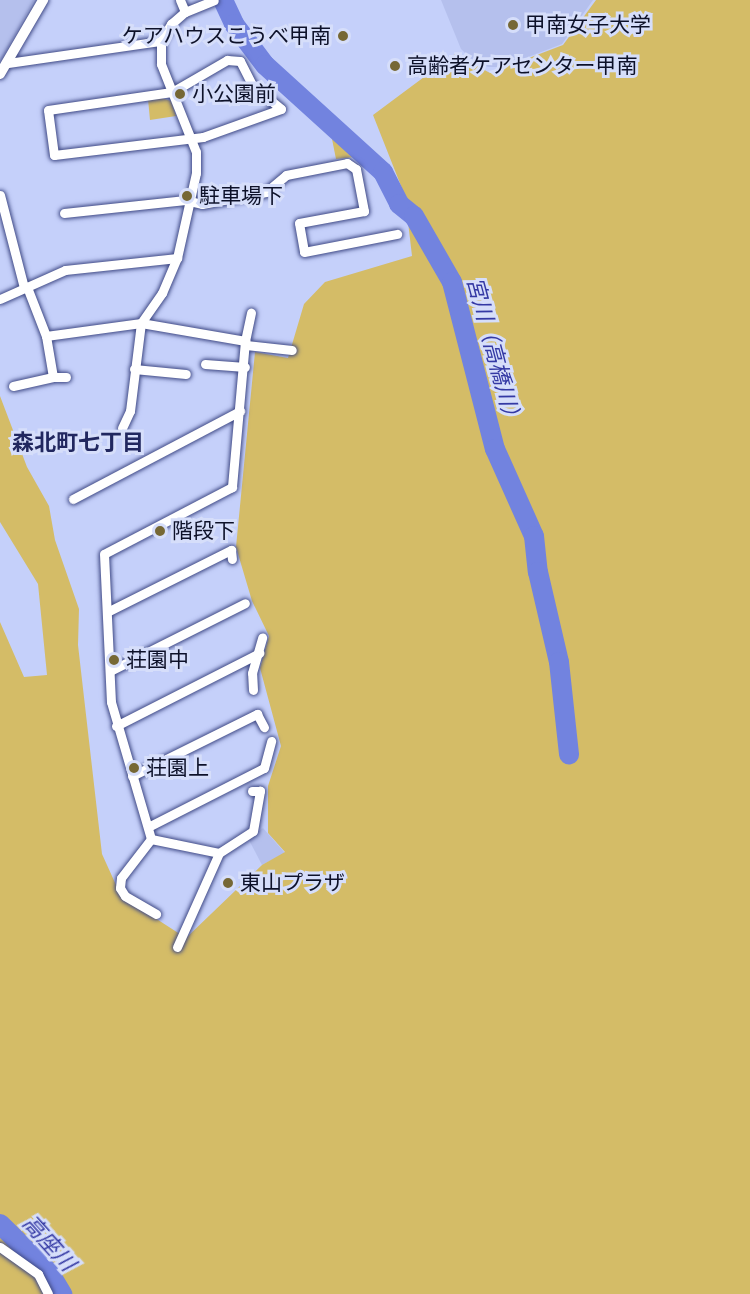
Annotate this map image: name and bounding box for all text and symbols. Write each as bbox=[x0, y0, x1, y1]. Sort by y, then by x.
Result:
place label: 甲南女子大学 bbox=[525, 12, 651, 38]
marker: 甲南女子大学 bbox=[506, 18, 520, 32]
place label: ケアハウスこうべ甲南 bbox=[121, 23, 331, 49]
marker: ケアハウスこうべ甲南 bbox=[336, 29, 350, 43]
place label: 高齢者ケアセンター甲南 bbox=[407, 53, 638, 79]
marker: 高齢者ケアセンター甲南 bbox=[388, 59, 402, 73]
place label: 小公園前 bbox=[192, 81, 276, 107]
marker: 小公園前 bbox=[173, 87, 187, 101]
place label: 駐車場下 bbox=[199, 183, 283, 209]
marker: 駐車場下 bbox=[180, 189, 194, 203]
water label: 宮川（高橋川） bbox=[461, 274, 527, 430]
district label: 森北町七丁目 bbox=[12, 430, 144, 456]
place label: 階段下 bbox=[172, 518, 235, 544]
marker: 階段下 bbox=[153, 524, 167, 538]
place label: 荘園中 bbox=[126, 647, 189, 673]
marker: 荘園中 bbox=[107, 653, 121, 667]
place label: 荘園上 bbox=[146, 755, 209, 781]
marker: 荘園上 bbox=[127, 761, 141, 775]
place label: 東山プラザ bbox=[240, 870, 345, 896]
marker: 東山プラザ bbox=[221, 876, 235, 890]
water label: 高座川 bbox=[17, 1210, 81, 1276]

